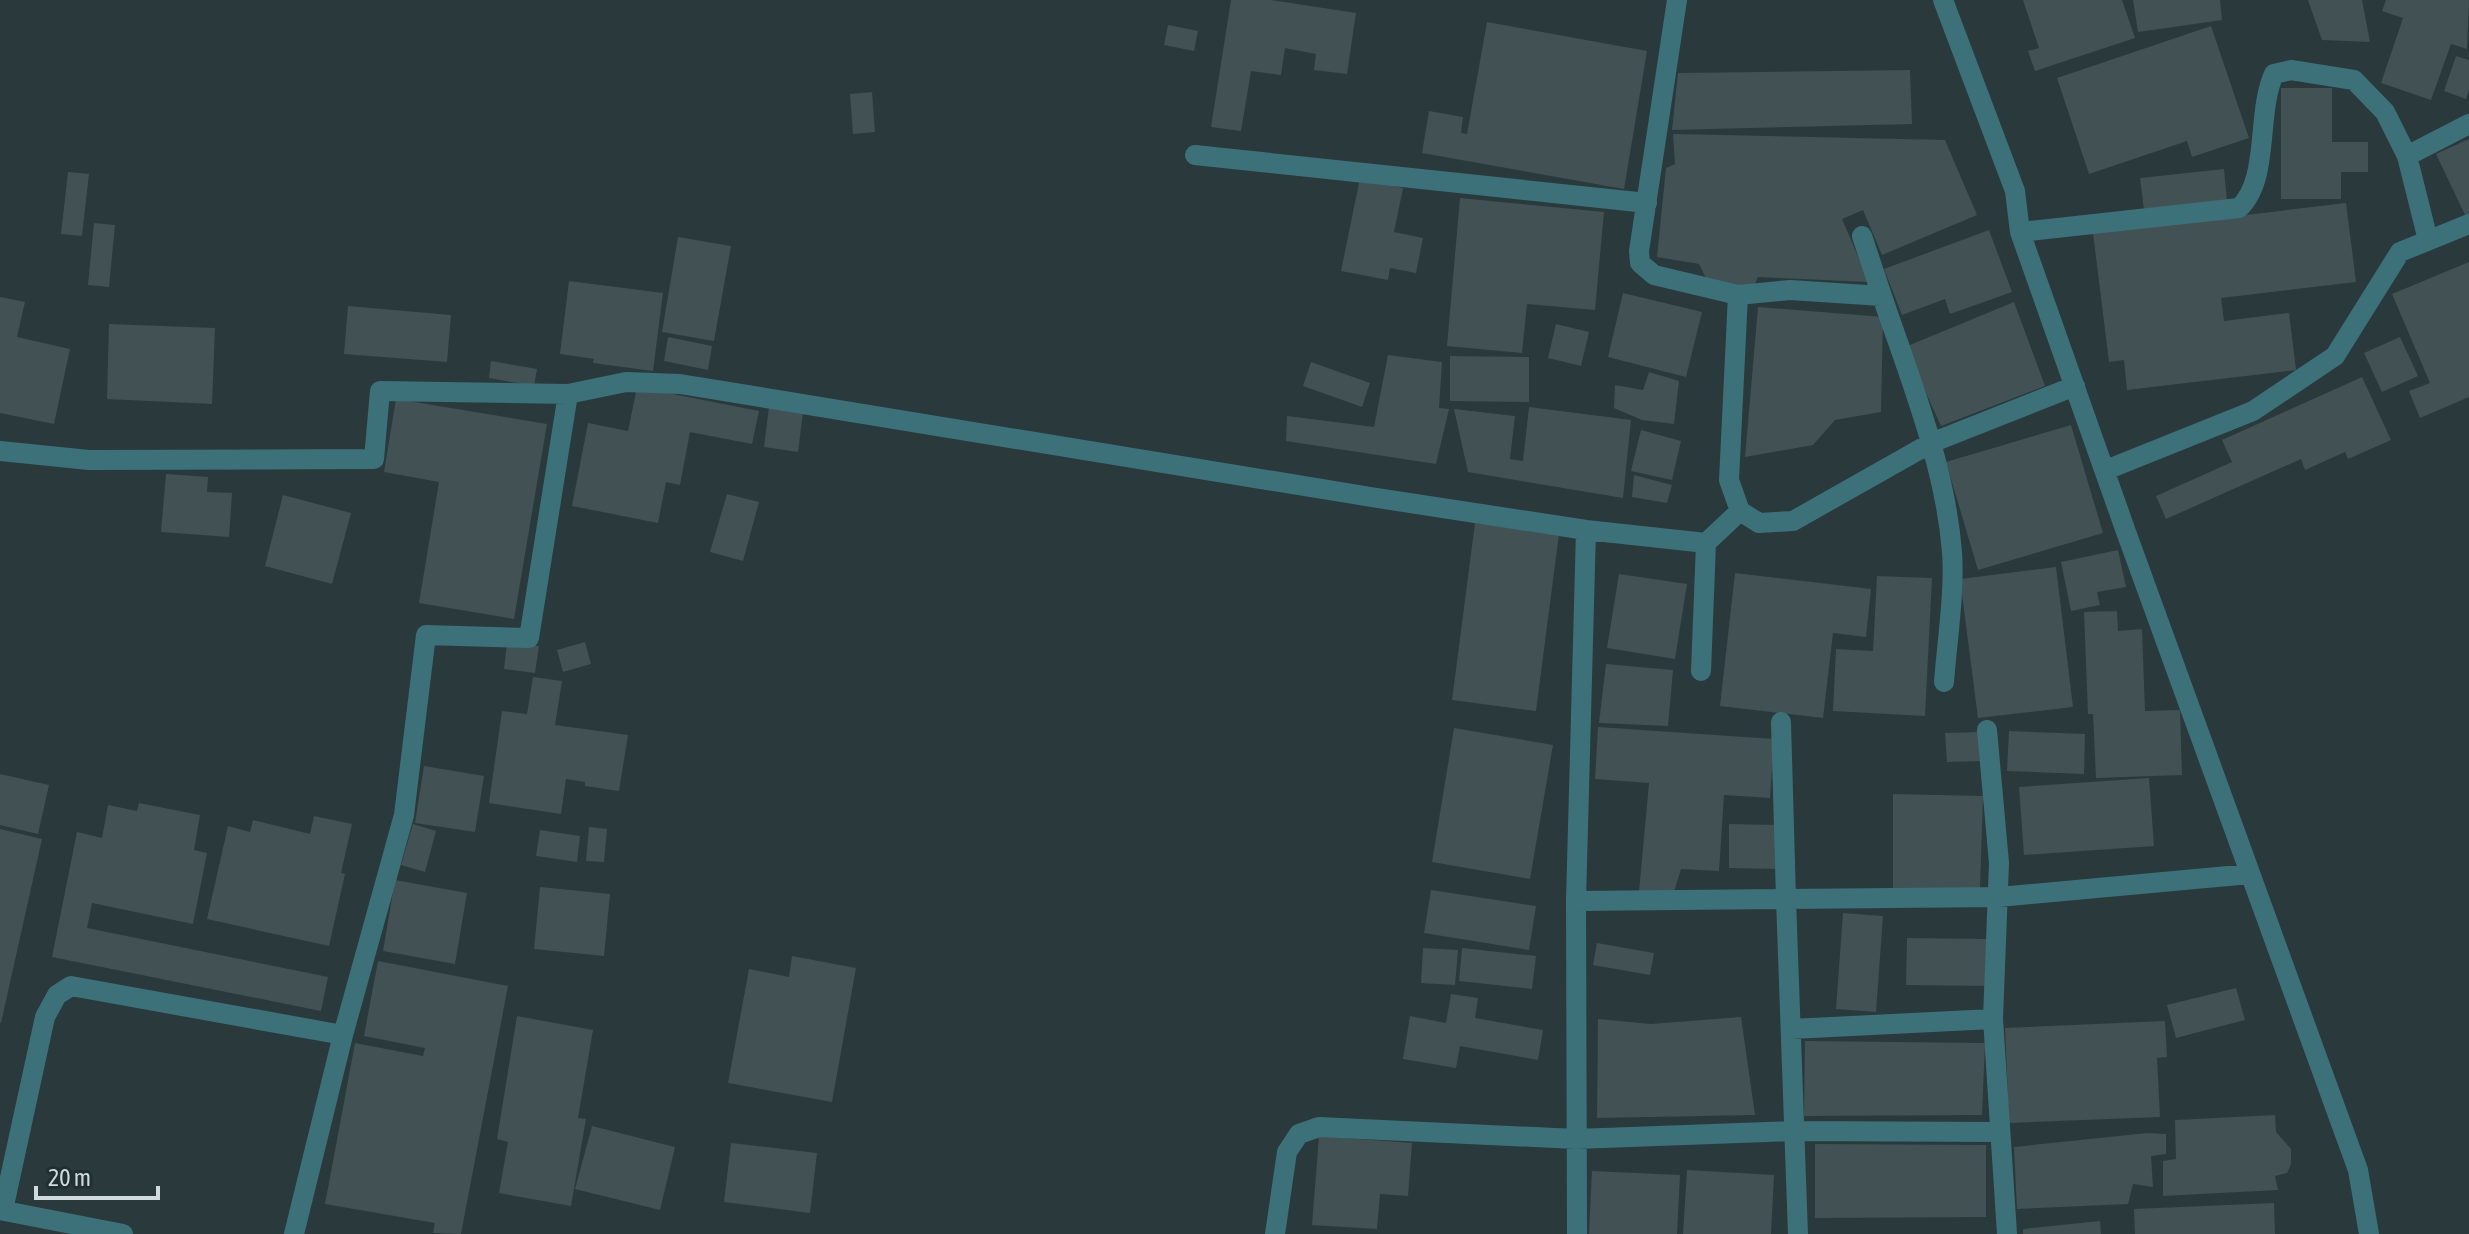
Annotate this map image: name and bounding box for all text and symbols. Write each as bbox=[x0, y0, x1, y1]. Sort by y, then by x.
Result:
scale bar bbox=[36, 1150, 158, 1200]
text: 20 m bbox=[48, 1164, 91, 1191]

